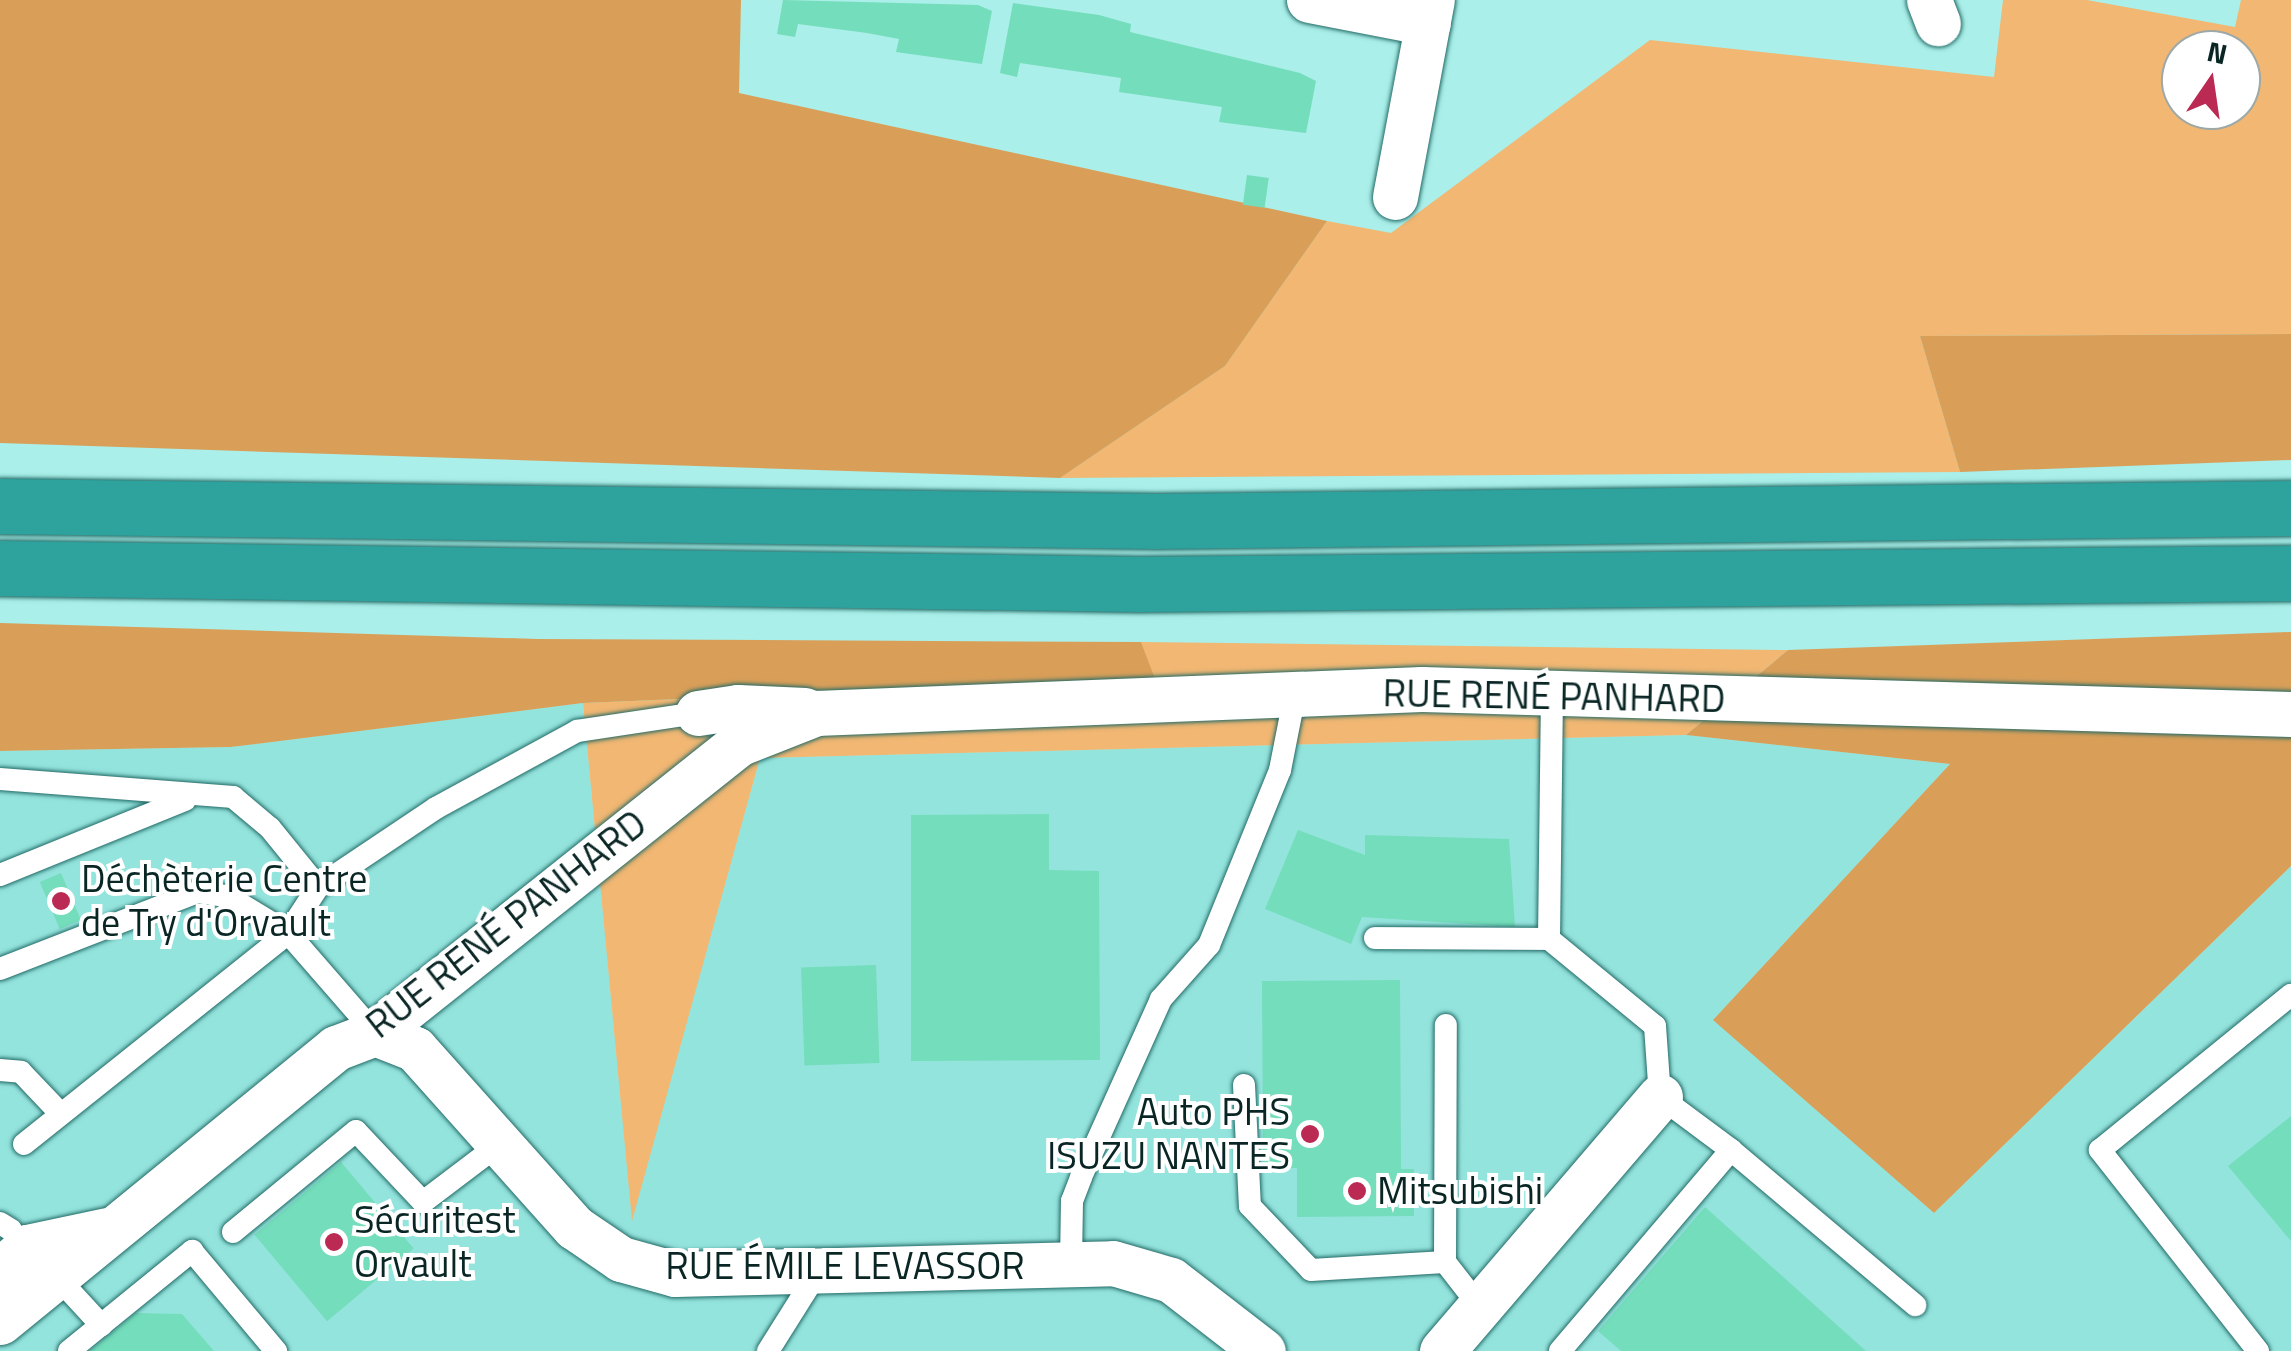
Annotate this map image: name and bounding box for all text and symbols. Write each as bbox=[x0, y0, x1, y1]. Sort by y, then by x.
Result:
text: N bbox=[2203, 29, 2232, 75]
north arrow bbox=[2161, 30, 2261, 130]
street label: RUE RENÉ PANHARD bbox=[1382, 670, 1726, 722]
street label: RUE RENÉ PANHARD bbox=[357, 801, 655, 1047]
place label: Déchèterie Centre de Try d'Orvault bbox=[81, 856, 367, 946]
marker: Déchèterie Centre de Try d'Orvault bbox=[50, 890, 72, 912]
place label: Auto PHS ISUZU NANTES bbox=[1047, 1089, 1290, 1178]
marker: Auto PHS ISUZU NANTES bbox=[1299, 1123, 1321, 1145]
place label: Mitsubishi bbox=[1377, 1168, 1543, 1214]
marker: Mitsubishi bbox=[1346, 1180, 1368, 1202]
place label: Sécuritest Orvault bbox=[354, 1197, 516, 1286]
marker: Sécuritest Orvault bbox=[323, 1231, 345, 1253]
street label: RUE ÉMILE LEVASSOR bbox=[665, 1243, 1025, 1289]

